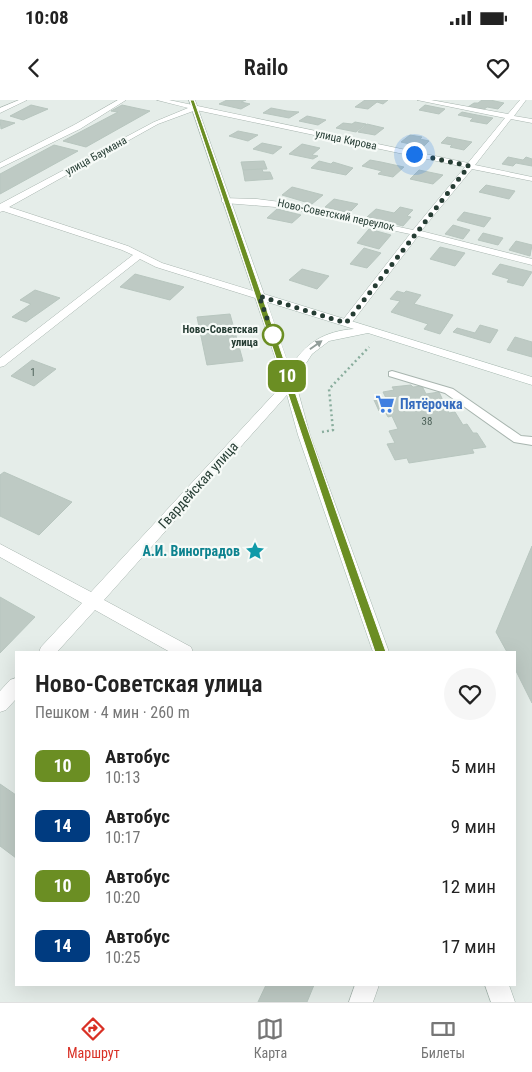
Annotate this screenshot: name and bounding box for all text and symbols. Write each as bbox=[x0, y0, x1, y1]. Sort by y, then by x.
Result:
text: 10:08 bbox=[25, 6, 69, 29]
icon: back bbox=[20, 54, 48, 82]
icon: heart bbox=[484, 54, 512, 82]
text: Railo bbox=[244, 55, 288, 80]
street label: улица Кирова bbox=[314, 127, 378, 153]
street label: улица Баумана bbox=[63, 134, 129, 178]
your location bbox=[402, 142, 427, 167]
street label: Ново-Советский переулок bbox=[276, 196, 396, 234]
place label: Ново-Советская улица bbox=[183, 323, 258, 349]
marker: Ново-Советская улица bbox=[262, 324, 284, 346]
one-way arrow bbox=[309, 340, 323, 350]
line badge: 10 bbox=[264, 360, 310, 392]
text: 10 bbox=[278, 365, 296, 386]
house number: 1 bbox=[30, 366, 36, 379]
supermarket icon: Пятёрочка bbox=[374, 393, 396, 415]
place label: Пятёрочка bbox=[400, 396, 463, 412]
house number: 38 bbox=[422, 415, 432, 428]
street label: Гвардейская улица bbox=[155, 438, 241, 532]
place icon: А.И. Виноградов bbox=[244, 540, 266, 562]
place label: А.И. Виноградов bbox=[142, 543, 240, 559]
button: heart bbox=[444, 668, 496, 720]
text: Ново-Советская улица bbox=[35, 670, 263, 698]
text: Пешком · 4 мин · 260 m bbox=[35, 703, 190, 722]
text: Автобус bbox=[105, 745, 170, 768]
text: 10 bbox=[53, 755, 72, 776]
text: 5 мин bbox=[451, 755, 496, 778]
text: 10:13 bbox=[105, 768, 140, 787]
text: Автобус bbox=[105, 805, 170, 828]
text: 14 bbox=[53, 815, 72, 836]
text: 9 мин bbox=[451, 815, 496, 838]
text: 10:17 bbox=[105, 828, 140, 847]
text: Автобус bbox=[105, 865, 170, 888]
text: 10 bbox=[53, 875, 72, 896]
text: 12 мин bbox=[441, 875, 496, 898]
text: 10:20 bbox=[105, 888, 140, 907]
text: Автобус bbox=[105, 925, 170, 948]
text: 14 bbox=[53, 935, 72, 956]
text: 17 мин bbox=[441, 935, 496, 958]
text: 10:25 bbox=[105, 948, 140, 967]
tab: Маршрут bbox=[67, 1015, 120, 1061]
tab: Карта bbox=[254, 1015, 287, 1061]
tab: Билеты bbox=[421, 1015, 465, 1061]

